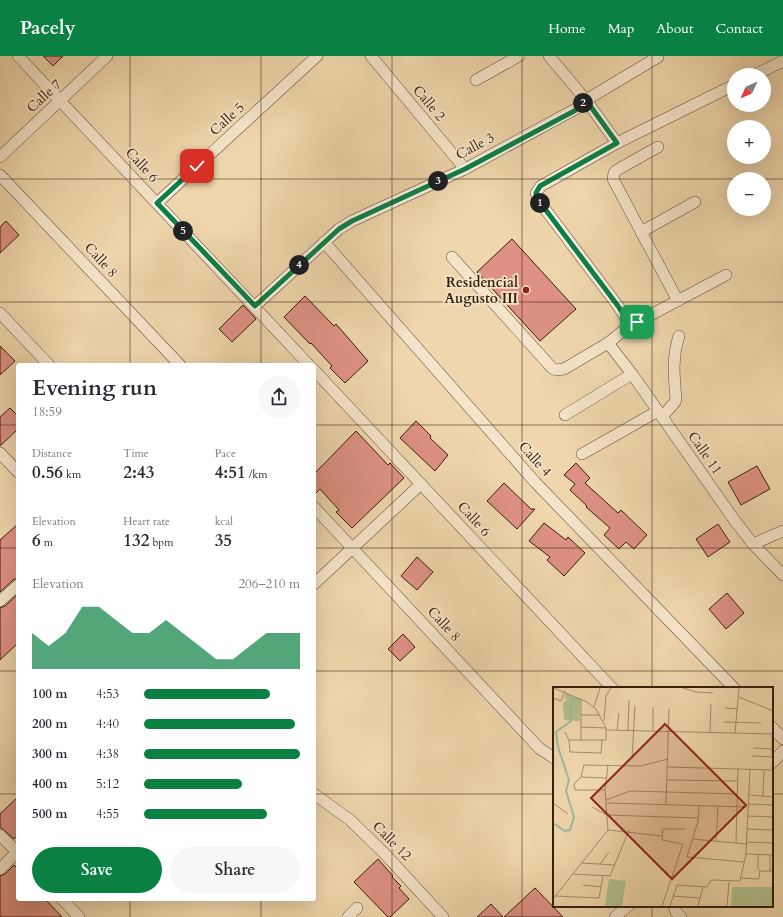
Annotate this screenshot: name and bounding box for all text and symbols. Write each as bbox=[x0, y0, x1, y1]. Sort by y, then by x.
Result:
text: Pacely bbox=[20, 15, 75, 41]
text: Home bbox=[548, 19, 586, 38]
text: Map bbox=[608, 19, 634, 38]
text: About bbox=[656, 19, 693, 38]
text: Contact bbox=[715, 19, 763, 38]
north arrow bbox=[727, 68, 771, 112]
map controls bbox=[727, 68, 771, 216]
street label: Calle 7 bbox=[22, 75, 66, 117]
street label: Calle 2 bbox=[408, 81, 450, 125]
pin: 2 bbox=[573, 93, 593, 113]
text: 2 bbox=[580, 95, 586, 110]
street label: Calle 5 bbox=[205, 98, 249, 140]
button: + bbox=[727, 120, 771, 164]
street label: Calle 3 bbox=[452, 128, 498, 164]
street label: Calle 6 bbox=[121, 143, 163, 187]
pin bbox=[180, 149, 214, 183]
icon: check bbox=[186, 155, 208, 177]
pin: 3 bbox=[428, 171, 448, 191]
button: − bbox=[727, 172, 771, 216]
text: 3 bbox=[435, 173, 441, 188]
pin: 1 bbox=[530, 193, 550, 213]
text: 1 bbox=[537, 195, 543, 210]
pin: 5 bbox=[173, 221, 193, 241]
text: 5 bbox=[180, 223, 186, 238]
street label: Calle 8 bbox=[80, 238, 122, 282]
pin: 4 bbox=[289, 255, 309, 275]
text: 4 bbox=[296, 257, 302, 272]
place label: Residencial Augusto III bbox=[444, 273, 518, 308]
marker: Residencial Augusto III bbox=[521, 285, 531, 295]
pin bbox=[620, 305, 654, 339]
icon: arrive bbox=[626, 311, 648, 333]
text: Evening run bbox=[32, 373, 157, 403]
button: share bbox=[258, 376, 300, 418]
text: 18:59 bbox=[32, 403, 62, 421]
street label: Calle 11 bbox=[683, 428, 727, 478]
street label: Calle 4 bbox=[514, 437, 556, 481]
text: Distance bbox=[32, 446, 72, 461]
text: Time bbox=[123, 446, 149, 461]
text: Pace bbox=[215, 446, 236, 461]
text: 0.56 bbox=[32, 461, 63, 484]
text: 2:43 bbox=[123, 461, 154, 484]
text: 4:51 bbox=[215, 461, 246, 484]
text: km bbox=[63, 467, 81, 482]
text: /km bbox=[246, 467, 267, 482]
street label: Calle 6 bbox=[453, 497, 495, 541]
text: Elevation bbox=[32, 514, 76, 529]
text: Heart rate bbox=[123, 514, 170, 529]
text: kcal bbox=[215, 514, 233, 529]
text: 6 bbox=[32, 529, 41, 552]
text: 132 bbox=[123, 529, 149, 552]
text: 35 bbox=[215, 529, 232, 552]
text: m bbox=[41, 535, 53, 550]
text: bpm bbox=[149, 535, 173, 550]
text: Elevation bbox=[32, 575, 84, 593]
text: 206–210 m bbox=[238, 575, 300, 593]
street label: Calle 8 bbox=[423, 602, 465, 646]
text: 100 m bbox=[32, 685, 67, 703]
text: 4:53 bbox=[96, 685, 119, 703]
inset map bbox=[553, 687, 773, 907]
text: 200 m bbox=[32, 715, 67, 733]
text: 4:40 bbox=[96, 715, 119, 733]
text: 300 m bbox=[32, 745, 67, 763]
text: 4:38 bbox=[96, 745, 119, 763]
text: 400 m bbox=[32, 775, 67, 793]
text: 5:12 bbox=[96, 775, 119, 793]
text: 500 m bbox=[32, 805, 67, 823]
text: 4:55 bbox=[96, 805, 119, 823]
street label: Calle 12 bbox=[368, 817, 416, 865]
button: Save bbox=[32, 847, 162, 893]
button: Share bbox=[170, 847, 300, 893]

